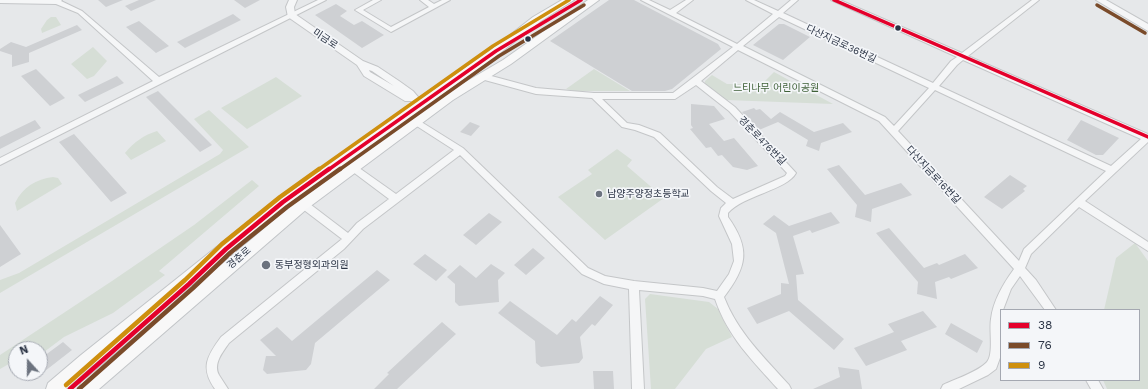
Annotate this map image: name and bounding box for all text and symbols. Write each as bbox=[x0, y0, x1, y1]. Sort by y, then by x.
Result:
street label: 다산지금로36번길 bbox=[804, 22, 878, 66]
unlabelled marker bbox=[893, 23, 903, 33]
street label: 미금로 bbox=[310, 26, 340, 52]
unlabelled marker bbox=[523, 34, 533, 44]
park label: 느티나무 어린이공원 bbox=[733, 82, 819, 94]
street label: 경춘로476번길 bbox=[736, 114, 788, 168]
street label: 다산지금로16번길 bbox=[903, 144, 963, 206]
place label: 남양주양정초등학교 bbox=[607, 188, 690, 200]
marker: 남양주양정초등학교 bbox=[594, 189, 604, 199]
street label: 경춘로 bbox=[225, 244, 253, 272]
marker: 동부정형외과의원 bbox=[260, 259, 272, 271]
place label: 동부정형외과의원 bbox=[275, 259, 349, 271]
legend bbox=[1000, 309, 1140, 381]
text: 38 bbox=[1038, 318, 1052, 332]
text: 76 bbox=[1038, 338, 1052, 352]
north arrow bbox=[8, 341, 48, 381]
text: N bbox=[18, 343, 30, 358]
text: 9 bbox=[1038, 358, 1045, 372]

